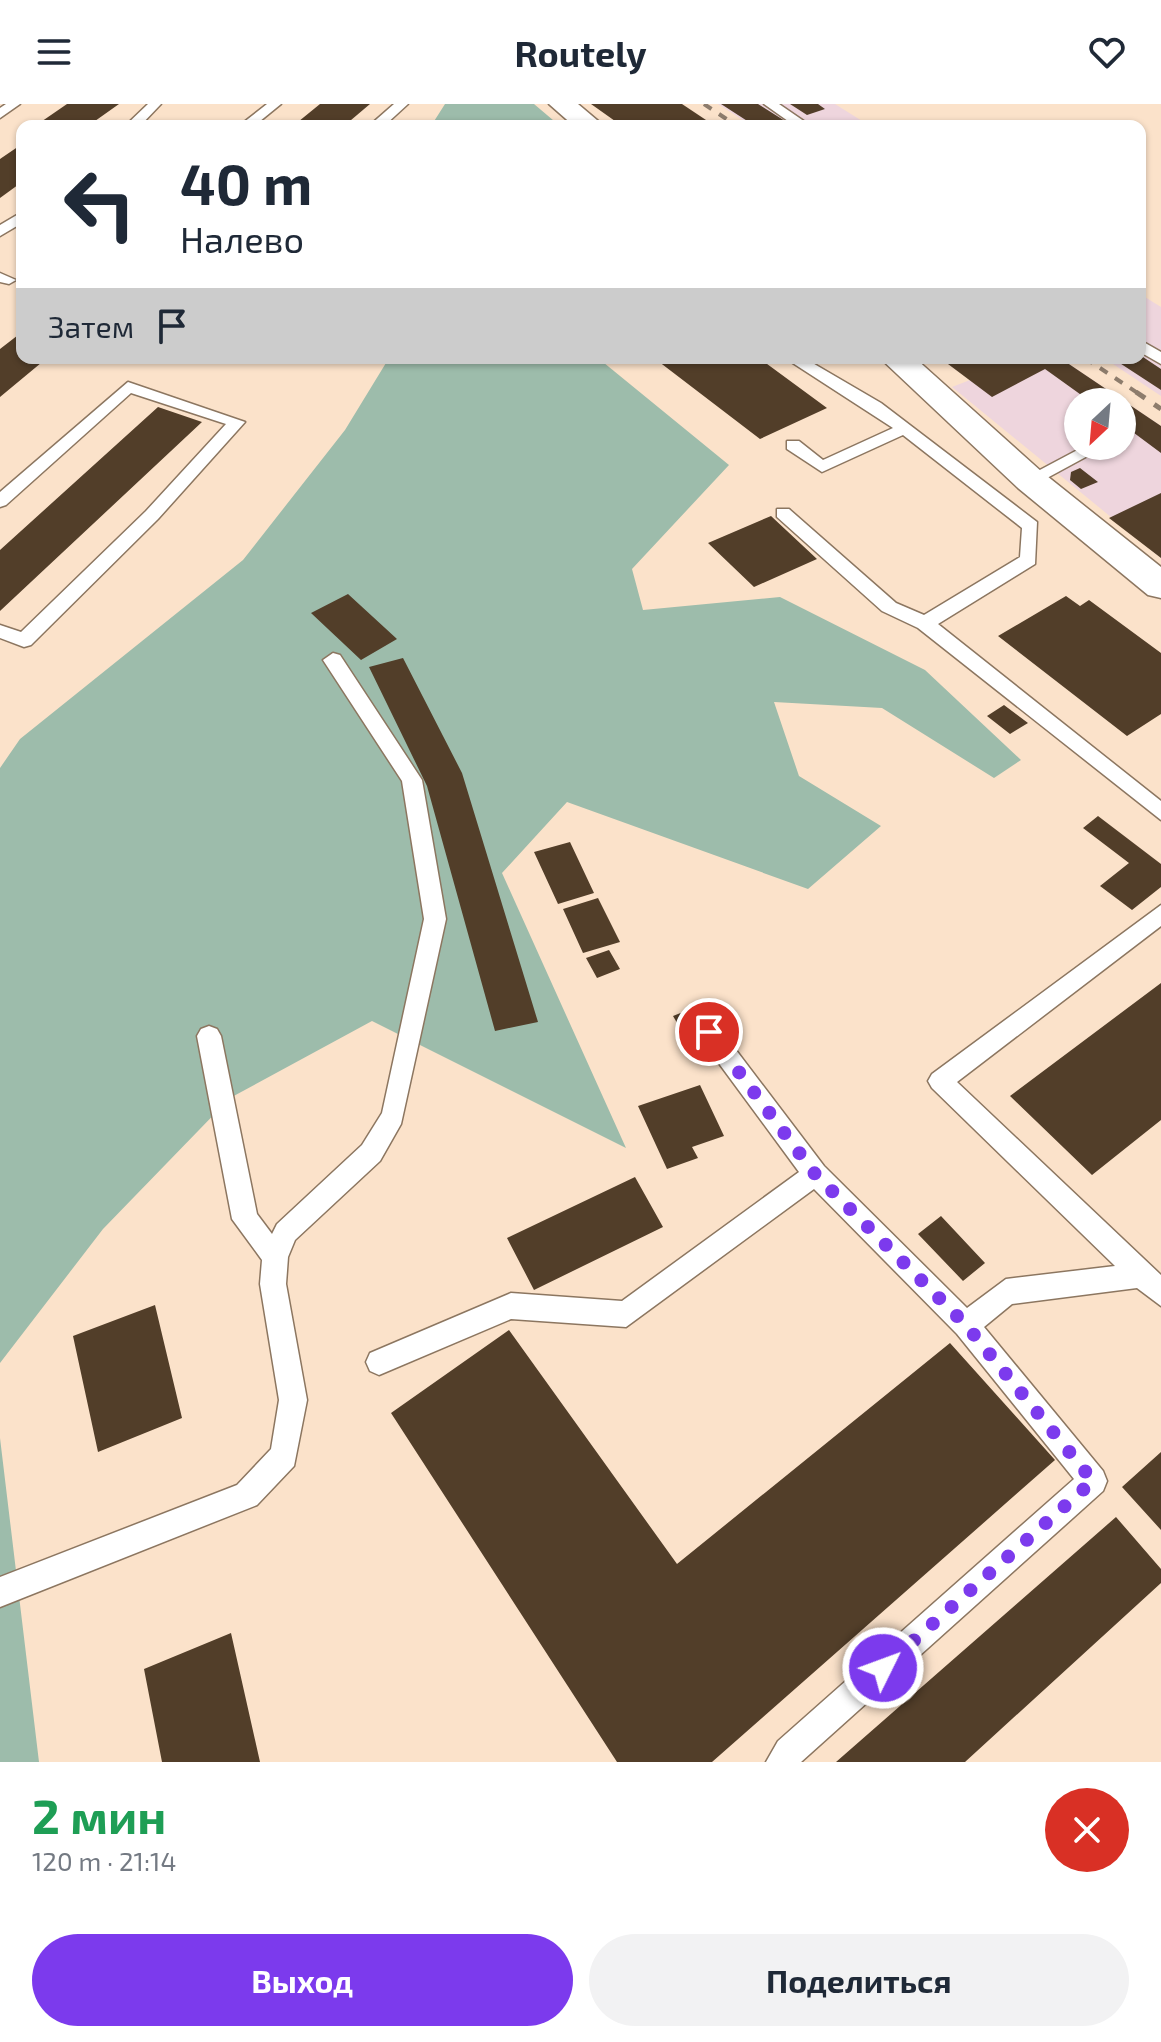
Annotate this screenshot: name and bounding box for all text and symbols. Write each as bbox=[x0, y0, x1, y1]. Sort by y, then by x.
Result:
icon: menu bbox=[32, 30, 76, 74]
icon: heart bbox=[1085, 30, 1129, 74]
text: Routely bbox=[514, 31, 647, 74]
text: 40 m bbox=[180, 149, 312, 216]
icon: left bbox=[48, 152, 152, 256]
text: Налево bbox=[180, 217, 304, 260]
icon: arrive bbox=[150, 304, 194, 348]
text: Затем bbox=[48, 308, 134, 344]
north arrow bbox=[1064, 388, 1136, 460]
map controls bbox=[1064, 388, 1136, 460]
pin bbox=[675, 998, 743, 1066]
icon: arrive bbox=[687, 1010, 731, 1054]
position arrow bbox=[841, 1626, 925, 1710]
text: 2 мин bbox=[32, 1786, 166, 1844]
button: close bbox=[1045, 1788, 1129, 1872]
text: 120 m · 21:14 bbox=[32, 1845, 176, 1876]
button: Выход bbox=[32, 1934, 573, 2026]
button: Поделиться bbox=[589, 1934, 1129, 2026]

